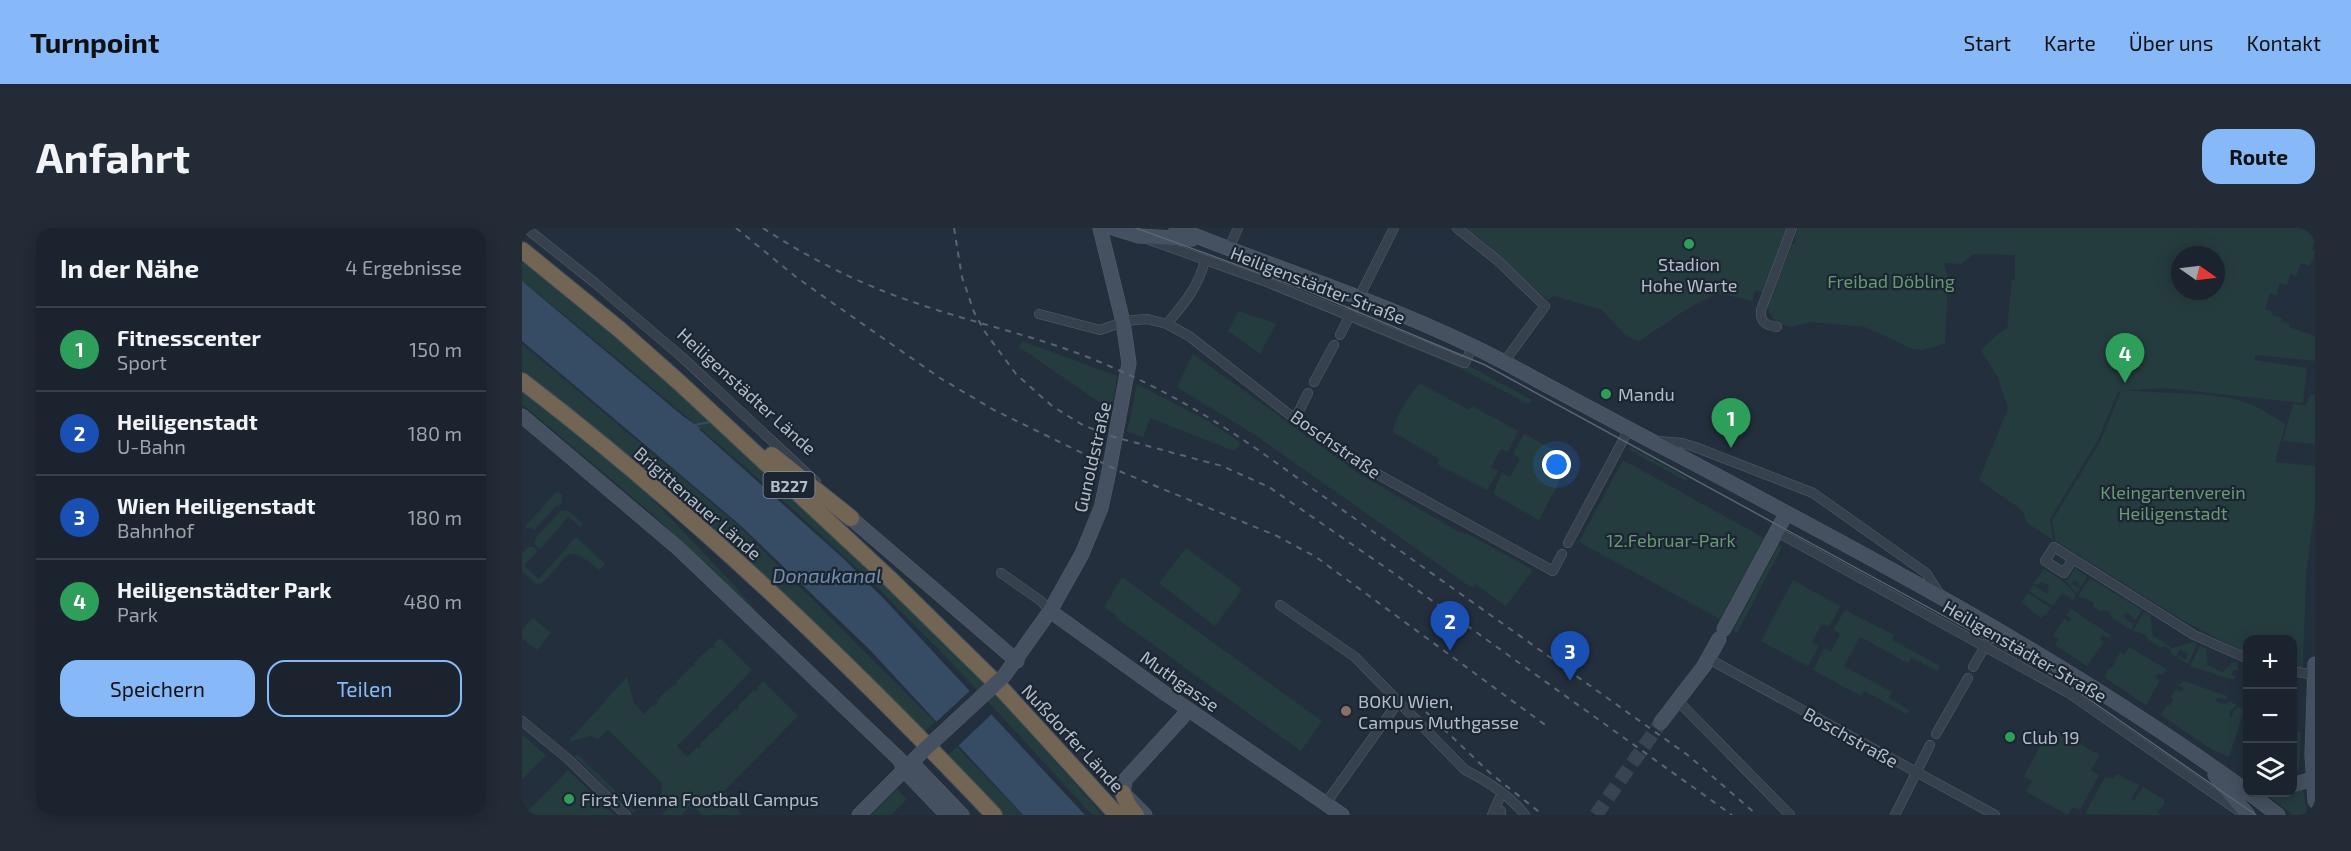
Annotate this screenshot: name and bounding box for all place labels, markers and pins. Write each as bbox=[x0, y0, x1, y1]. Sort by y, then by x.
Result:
marker: Stadion Hohe Warte bbox=[1682, 237, 1696, 251]
place label: Stadion Hohe Warte bbox=[1641, 253, 1737, 296]
pin: 4 bbox=[2106, 334, 2144, 383]
place label: Mandu bbox=[1618, 383, 1675, 405]
marker: Mandu bbox=[1599, 387, 1613, 401]
pin: 1 bbox=[1712, 398, 1750, 448]
pin: 2 bbox=[1430, 602, 1470, 651]
pin: 3 bbox=[1550, 632, 1590, 681]
place label: BOKU Wien, Campus Muthgasse bbox=[1358, 690, 1519, 733]
marker: BOKU Wien, Campus Muthgasse bbox=[1339, 704, 1353, 718]
place label: Club 19 bbox=[2022, 726, 2080, 748]
marker: Club 19 bbox=[2003, 730, 2017, 744]
place label: First Vienna Football Campus bbox=[581, 788, 819, 810]
marker: First Vienna Football Campus bbox=[562, 792, 576, 806]

